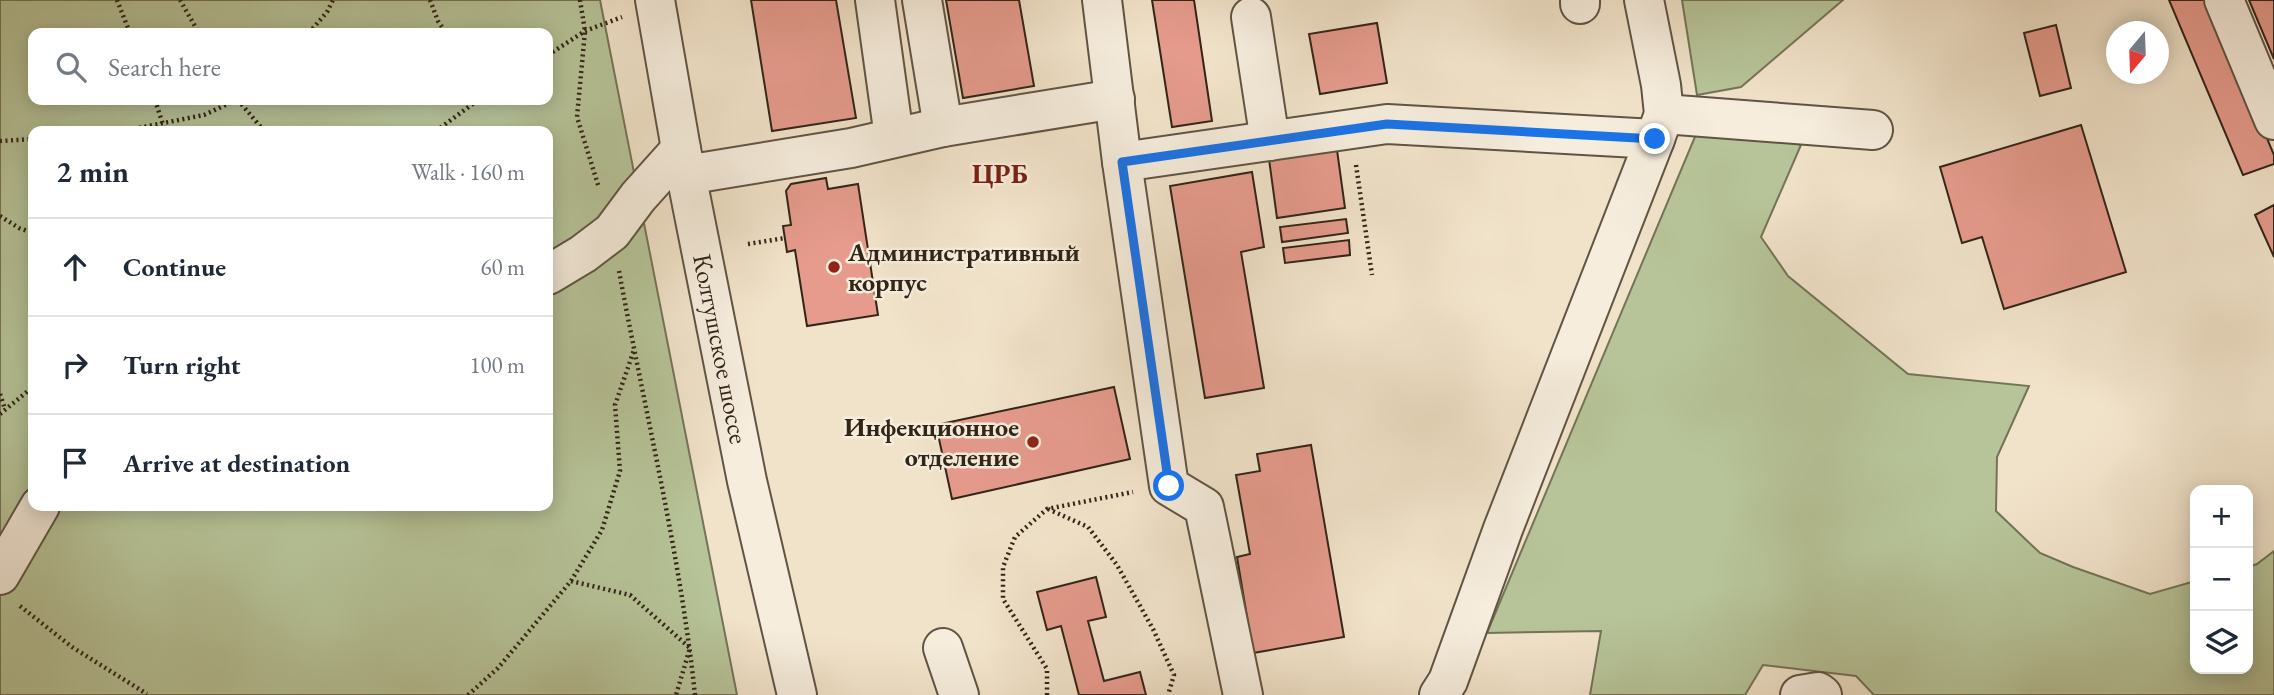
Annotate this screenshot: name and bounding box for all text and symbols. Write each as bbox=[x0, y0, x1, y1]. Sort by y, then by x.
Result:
north arrow bbox=[2106, 21, 2169, 84]
search box bbox=[28, 28, 553, 105]
icon: search bbox=[52, 48, 90, 86]
text: Search here bbox=[108, 50, 221, 84]
route end bbox=[1639, 123, 1670, 154]
text: 2 min bbox=[56, 152, 129, 191]
district label: ЦРБ bbox=[972, 155, 1028, 191]
text: Walk · 160 m bbox=[411, 157, 525, 187]
place label: Административный корпус bbox=[847, 235, 1080, 299]
icon: ahead bbox=[56, 248, 94, 286]
text: Continue bbox=[123, 250, 226, 284]
street label: Колтушское шоссе bbox=[685, 251, 756, 447]
text: 60 m bbox=[480, 252, 525, 282]
marker: Административный корпус bbox=[826, 259, 842, 275]
icon: right bbox=[56, 346, 94, 384]
text: Turn right bbox=[123, 348, 241, 382]
text: 100 m bbox=[469, 350, 525, 380]
place label: Инфекционное отделение bbox=[844, 410, 1019, 474]
marker: Инфекционное отделение bbox=[1025, 434, 1041, 450]
icon: arrive bbox=[56, 444, 94, 482]
text: Arrive at destination bbox=[123, 446, 350, 480]
route start bbox=[1153, 470, 1184, 501]
map controls bbox=[2190, 485, 2253, 674]
button: + bbox=[2190, 485, 2253, 548]
button: − bbox=[2190, 548, 2253, 611]
button: layers bbox=[2190, 611, 2253, 674]

